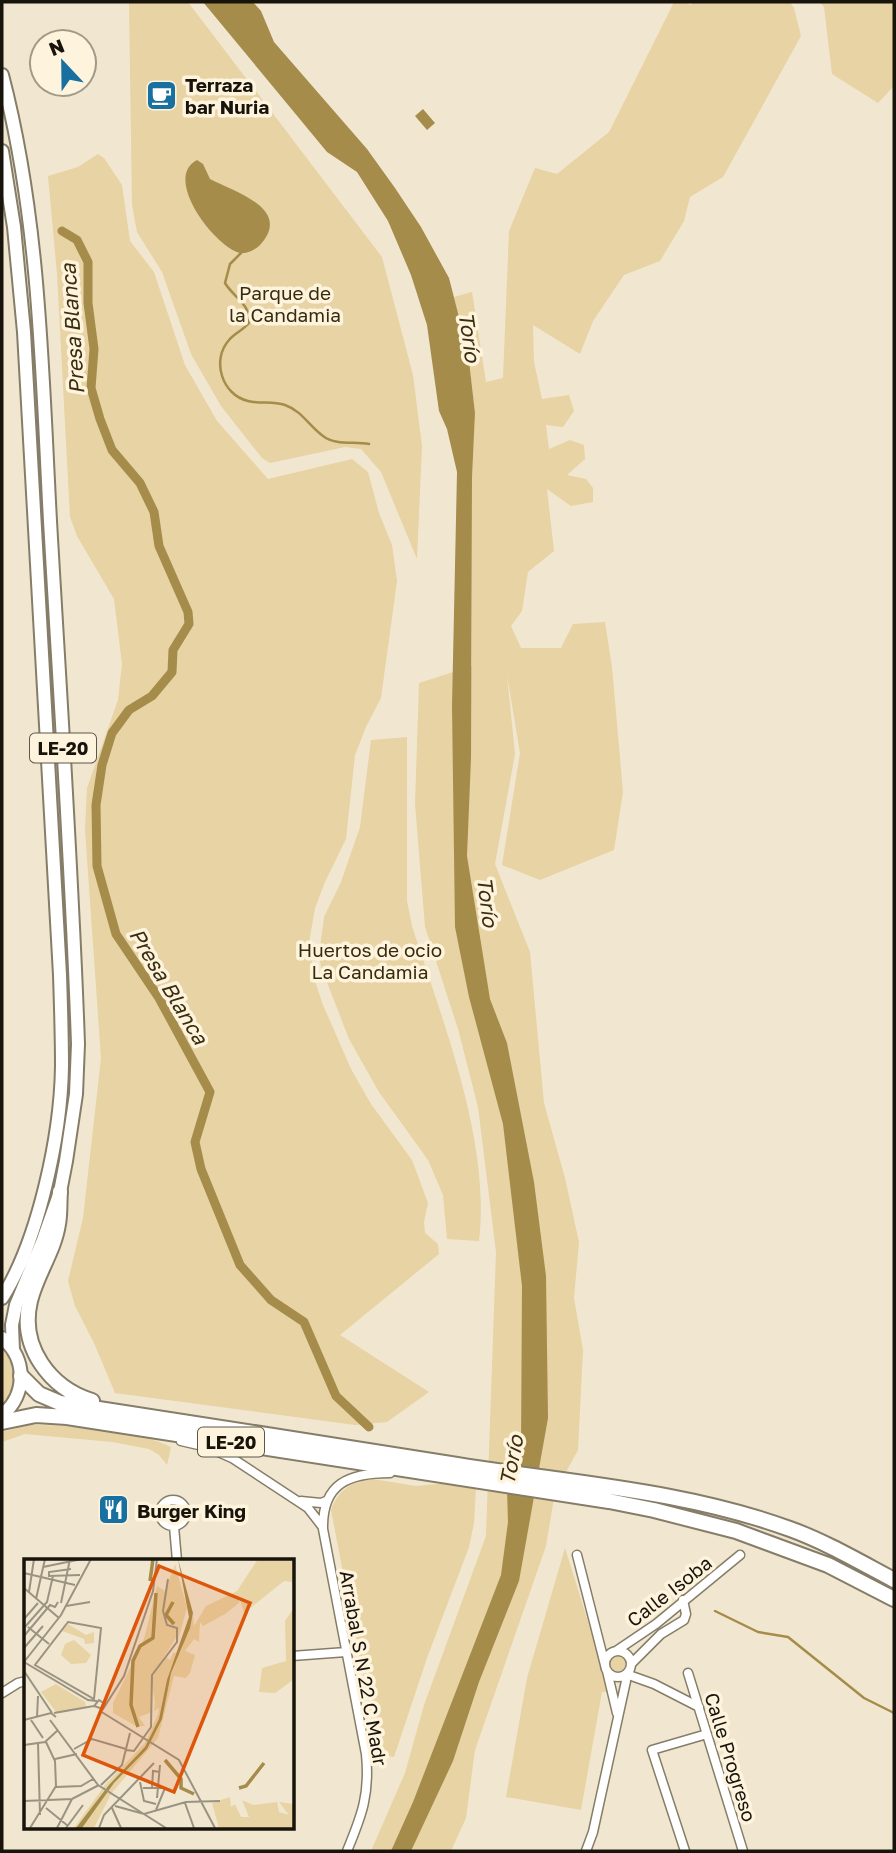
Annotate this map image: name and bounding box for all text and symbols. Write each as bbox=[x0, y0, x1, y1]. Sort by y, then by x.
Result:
north arrow bbox=[28, 28, 98, 98]
text: N bbox=[45, 33, 67, 60]
place label: Terraza bar Nuria bbox=[185, 73, 269, 118]
cafe icon: Terraza bar Nuria bbox=[145, 78, 179, 112]
water label: Presa Blanca bbox=[54, 262, 90, 395]
park label: Parque de la Candamia bbox=[229, 281, 341, 326]
water label: Torío bbox=[454, 310, 487, 365]
road number: LE-20 bbox=[30, 734, 96, 762]
water label: Torío bbox=[472, 876, 504, 930]
water label: Presa Blanca bbox=[124, 923, 214, 1050]
park label: Huertos de ocio La Candamia bbox=[298, 938, 442, 983]
road number: LE-20 bbox=[198, 1428, 264, 1456]
water label: Torío bbox=[493, 1432, 529, 1487]
restaurant icon: Burger King bbox=[97, 1493, 131, 1527]
place label: Burger King bbox=[137, 1499, 246, 1522]
street label: Calle Isoba bbox=[622, 1551, 716, 1631]
inset map bbox=[24, 1559, 294, 1828]
street label: Arrabal S N 22 C Madr bbox=[335, 1568, 393, 1768]
street label: Calle Progreso bbox=[700, 1690, 762, 1824]

